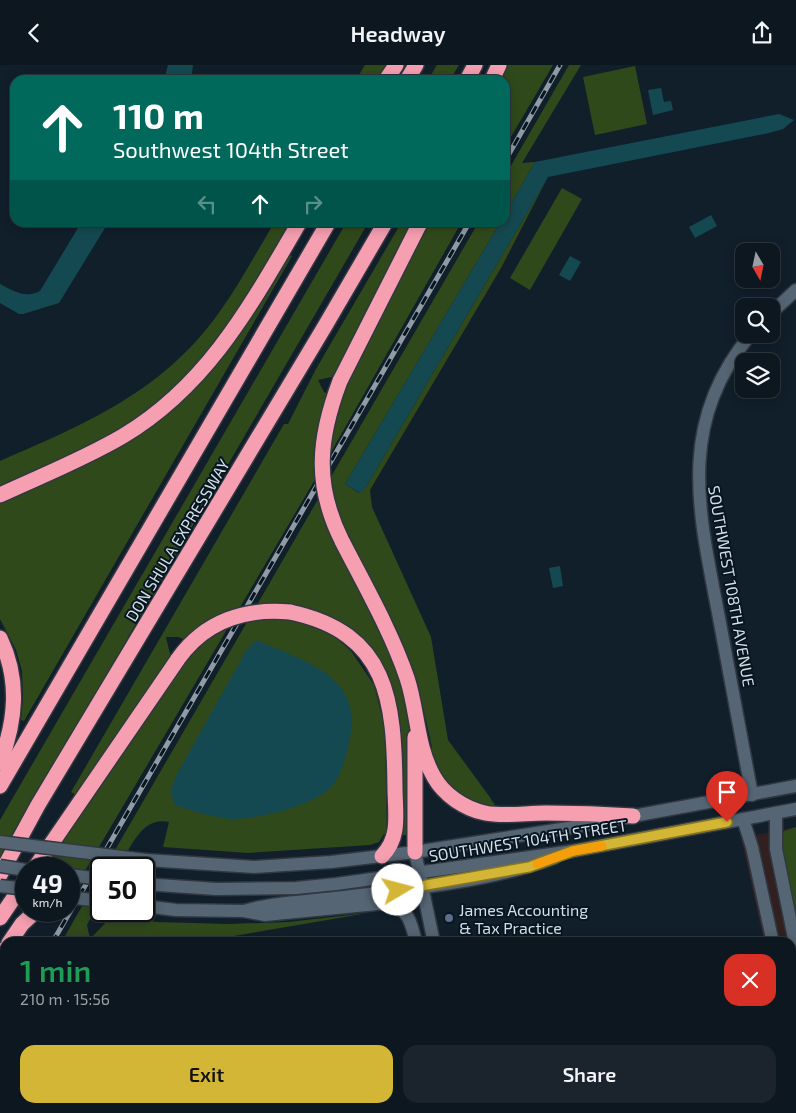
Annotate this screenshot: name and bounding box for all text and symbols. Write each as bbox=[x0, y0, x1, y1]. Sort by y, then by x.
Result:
icon: back bbox=[20, 19, 48, 47]
icon: share bbox=[748, 19, 776, 47]
text: Headway bbox=[350, 20, 446, 46]
text: 110 m bbox=[113, 94, 204, 136]
icon: ahead bbox=[30, 95, 95, 160]
text: Southwest 104th Street bbox=[113, 136, 349, 162]
icon: left bbox=[193, 190, 221, 218]
icon: ahead bbox=[246, 190, 274, 218]
icon: right bbox=[299, 190, 327, 218]
north arrow bbox=[735, 243, 780, 287]
map controls bbox=[735, 243, 780, 398]
button: search bbox=[735, 298, 780, 343]
button: layers bbox=[735, 353, 780, 398]
street label: DON SHULA EXPRESSWAY bbox=[121, 455, 233, 625]
street label: SOUTHWEST 108TH AVENUE bbox=[705, 484, 759, 688]
pin bbox=[706, 771, 748, 822]
icon: arrive bbox=[713, 778, 741, 806]
street label: SOUTHWEST 104TH STREET bbox=[427, 815, 629, 865]
speed limit sign: 50 bbox=[90, 857, 155, 922]
position arrow bbox=[371, 863, 423, 915]
text: 49 bbox=[32, 868, 63, 898]
text: km/h bbox=[33, 895, 62, 909]
place label: James Accounting & Tax Practice bbox=[459, 900, 588, 937]
marker: James Accounting & Tax Practice bbox=[443, 912, 455, 924]
text: 1 min bbox=[20, 952, 91, 988]
button: close bbox=[724, 954, 776, 1006]
text: 210 m · 15:56 bbox=[20, 989, 110, 1008]
button: Exit bbox=[20, 1045, 393, 1103]
button: Share bbox=[403, 1045, 776, 1103]

